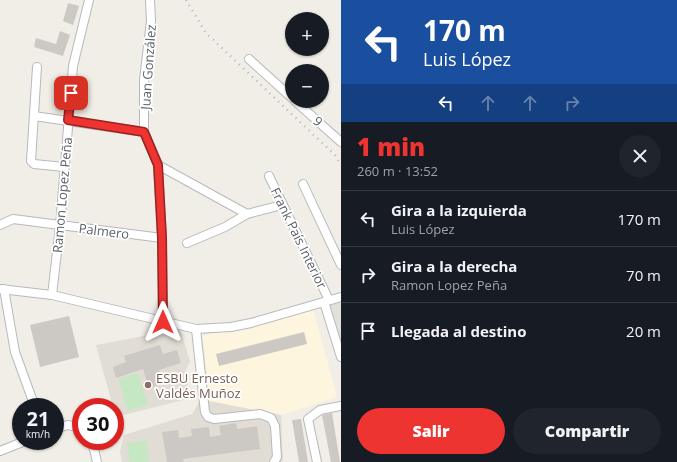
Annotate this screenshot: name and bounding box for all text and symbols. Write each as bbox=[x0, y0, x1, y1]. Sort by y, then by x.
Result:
text: 170 m bbox=[423, 11, 506, 49]
map controls bbox=[285, 12, 329, 108]
button: + bbox=[285, 12, 329, 56]
icon: left bbox=[357, 16, 409, 68]
street label: Juan González bbox=[136, 24, 160, 112]
text: Luis López bbox=[423, 47, 511, 71]
button: − bbox=[285, 64, 329, 108]
pin bbox=[54, 76, 88, 110]
icon: arrive bbox=[60, 82, 82, 104]
icon: left bbox=[435, 92, 457, 114]
icon: ahead bbox=[477, 92, 499, 114]
icon: ahead bbox=[519, 92, 541, 114]
icon: right bbox=[561, 92, 583, 114]
street label: 9 bbox=[309, 112, 327, 130]
text: 1 min bbox=[357, 130, 425, 163]
button: close bbox=[619, 135, 661, 177]
street label: Ramon Lopez Peña bbox=[48, 136, 76, 254]
text: 260 m · 13:52 bbox=[357, 162, 438, 180]
street label: Frank País Interior bbox=[267, 184, 332, 292]
text: Gira a la izquierda bbox=[391, 200, 527, 220]
icon: left bbox=[357, 208, 379, 230]
text: 170 m bbox=[617, 209, 661, 229]
street label: Palmero bbox=[78, 219, 130, 243]
text: Luis López bbox=[391, 220, 455, 238]
text: Gira a la derecha bbox=[391, 256, 517, 276]
icon: right bbox=[357, 264, 379, 286]
text: 70 m bbox=[626, 265, 661, 285]
text: Ramon Lopez Peña bbox=[391, 276, 507, 294]
position arrow bbox=[142, 301, 184, 343]
icon: arrive bbox=[357, 320, 379, 342]
text: Llegada al destino bbox=[391, 321, 526, 341]
text: 20 m bbox=[626, 321, 661, 341]
place label: ESBU Ernesto Valdés Muñoz bbox=[156, 369, 241, 402]
marker: ESBU Ernesto Valdés Muñoz bbox=[143, 380, 153, 390]
speed limit sign: 30 bbox=[72, 398, 124, 450]
text: 21 bbox=[27, 405, 49, 432]
button: Salir bbox=[357, 408, 505, 454]
button: Compartir bbox=[513, 408, 661, 454]
text: km/h bbox=[26, 427, 50, 441]

